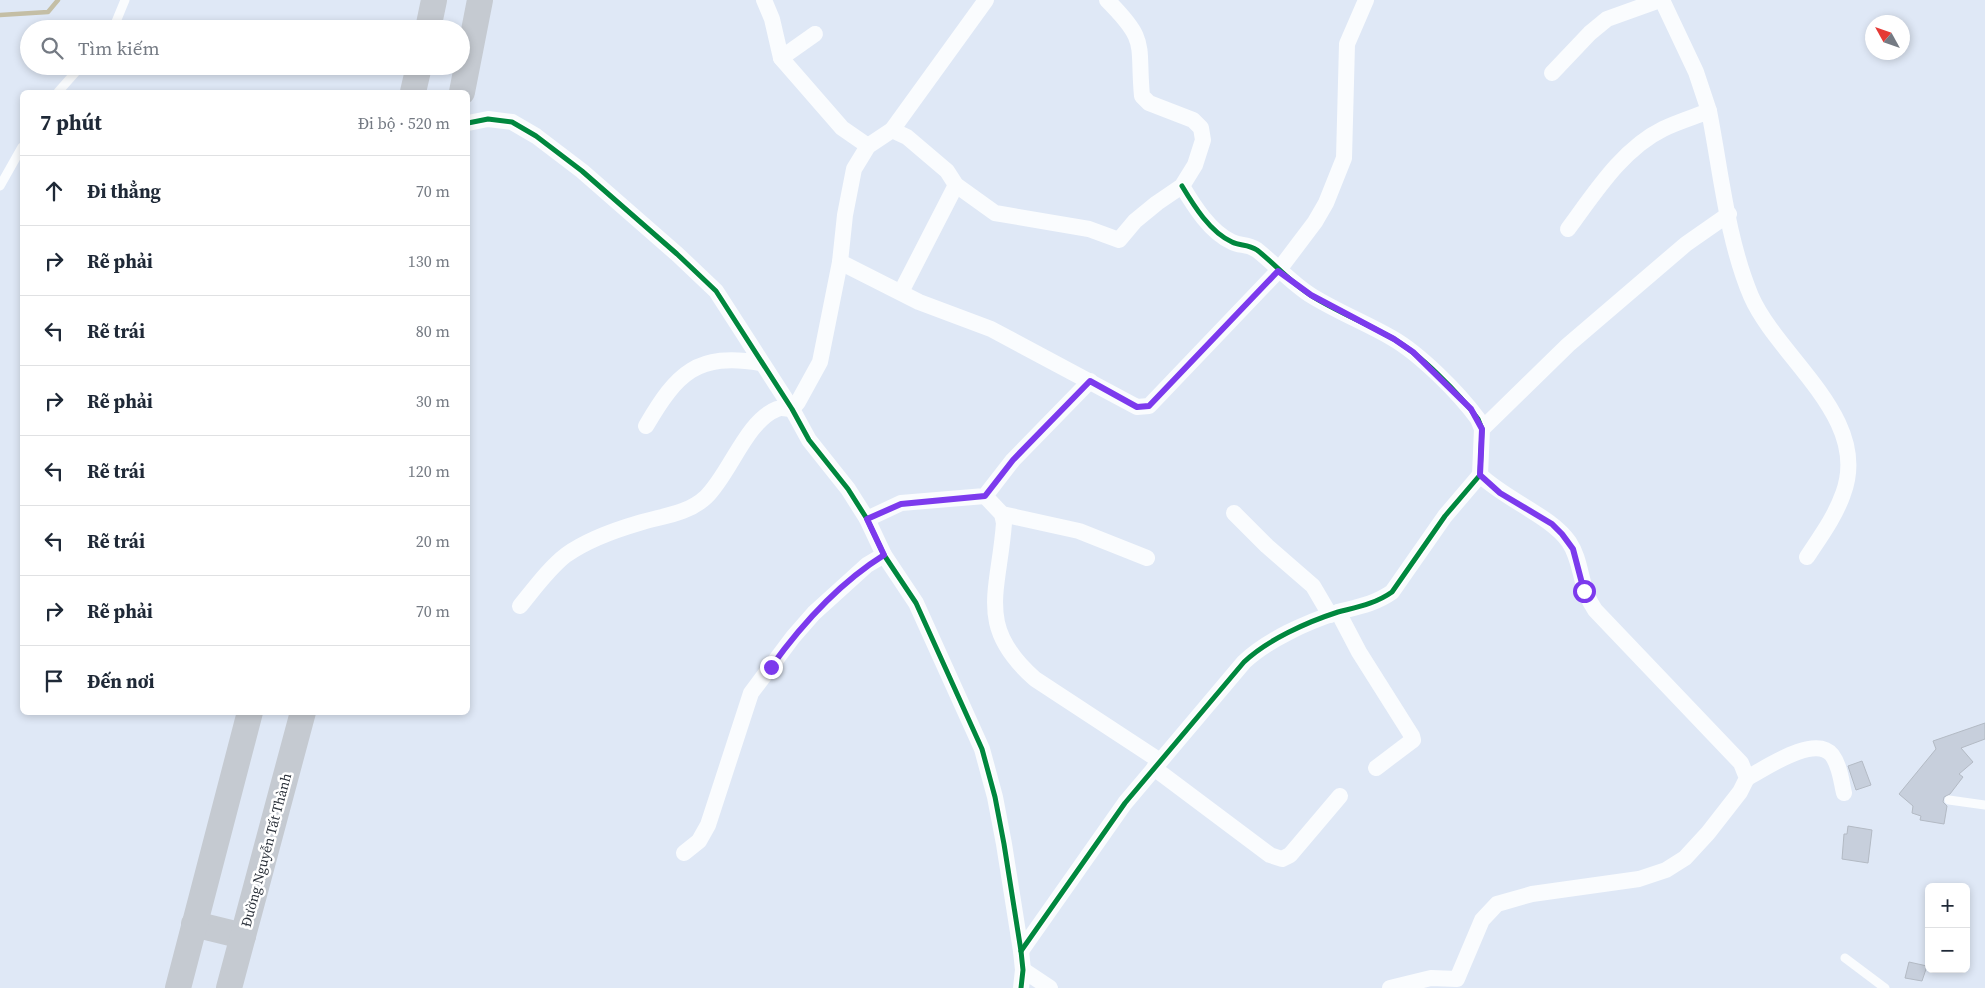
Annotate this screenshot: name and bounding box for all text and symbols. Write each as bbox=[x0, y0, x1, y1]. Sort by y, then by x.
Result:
north arrow bbox=[1865, 15, 1910, 60]
search box bbox=[20, 20, 470, 75]
icon: search bbox=[38, 34, 66, 62]
text: Tìm kiếm bbox=[78, 35, 160, 61]
text: 7 phút bbox=[40, 108, 102, 137]
text: Đi bộ · 520 m bbox=[358, 112, 450, 134]
icon: ahead bbox=[40, 177, 68, 205]
text: Đi thẳng bbox=[87, 178, 161, 204]
text: 70 m bbox=[416, 180, 450, 202]
icon: right bbox=[40, 247, 68, 275]
text: Rẽ phải bbox=[87, 248, 153, 274]
text: 130 m bbox=[408, 250, 450, 272]
icon: left bbox=[40, 317, 68, 345]
text: Rẽ trái bbox=[87, 318, 145, 344]
text: 80 m bbox=[416, 320, 450, 342]
icon: right bbox=[40, 387, 68, 415]
text: Rẽ phải bbox=[87, 388, 153, 414]
text: 30 m bbox=[416, 390, 450, 412]
icon: left bbox=[40, 457, 68, 485]
text: Rẽ trái bbox=[87, 458, 145, 484]
text: 120 m bbox=[408, 460, 450, 482]
icon: left bbox=[40, 527, 68, 555]
text: Rẽ trái bbox=[87, 528, 145, 554]
text: 20 m bbox=[416, 530, 450, 552]
route start bbox=[1573, 580, 1596, 603]
icon: right bbox=[40, 597, 68, 625]
text: Rẽ phải bbox=[87, 598, 153, 624]
text: 70 m bbox=[416, 600, 450, 622]
route end bbox=[760, 656, 783, 679]
icon: arrive bbox=[40, 667, 68, 695]
text: Đến nơi bbox=[87, 668, 155, 694]
street label: Đường Nguyễn Tất Thành bbox=[236, 771, 296, 929]
map controls bbox=[1925, 883, 1970, 973]
button: + bbox=[1925, 883, 1970, 928]
button: − bbox=[1925, 928, 1970, 973]

